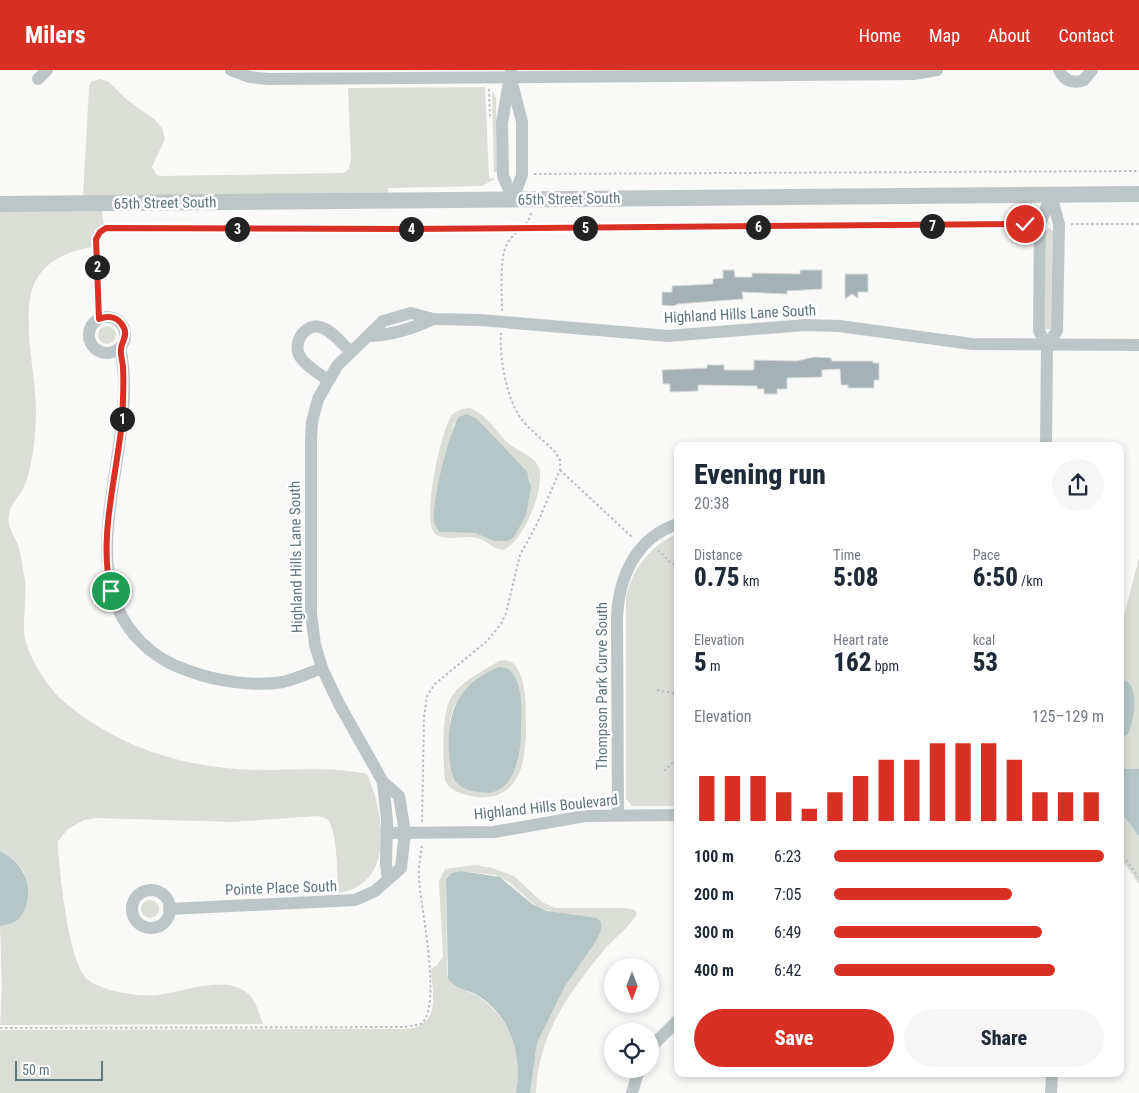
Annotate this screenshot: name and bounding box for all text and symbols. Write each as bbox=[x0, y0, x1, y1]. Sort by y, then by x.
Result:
text: Milers bbox=[25, 21, 86, 49]
text: Home bbox=[859, 25, 901, 46]
text: Map bbox=[929, 25, 960, 46]
text: About bbox=[988, 25, 1030, 46]
text: Contact bbox=[1058, 25, 1114, 46]
street label: 65th Street South bbox=[517, 189, 621, 209]
street label: 65th Street South bbox=[113, 193, 217, 213]
pin bbox=[1004, 203, 1046, 245]
icon: check bbox=[1011, 210, 1039, 238]
pin: 6 bbox=[746, 214, 770, 240]
pin: 7 bbox=[920, 214, 944, 238]
pin: 3 bbox=[224, 216, 250, 242]
pin: 4 bbox=[398, 216, 424, 242]
pin: 5 bbox=[572, 216, 598, 240]
text: 7 bbox=[929, 218, 936, 234]
text: 6 bbox=[755, 219, 762, 235]
text: 5 bbox=[582, 220, 589, 236]
text: 3 bbox=[234, 221, 241, 237]
text: 4 bbox=[408, 221, 415, 237]
pin: 2 bbox=[84, 254, 110, 280]
text: 2 bbox=[94, 259, 101, 275]
street label: Highland Hills Lane South bbox=[663, 301, 817, 327]
pin: 1 bbox=[110, 406, 134, 432]
text: 1 bbox=[119, 411, 126, 427]
text: Evening run bbox=[694, 458, 826, 491]
button: share bbox=[1052, 459, 1104, 511]
street label: Highland Hills Lane South bbox=[286, 481, 306, 633]
text: 20:38 bbox=[694, 494, 729, 513]
text: Distance bbox=[694, 547, 742, 563]
text: Time bbox=[833, 547, 861, 563]
text: Pace bbox=[973, 547, 1000, 563]
text: 0.75 bbox=[694, 563, 740, 592]
text: 5:08 bbox=[833, 563, 879, 592]
text: 6:50 bbox=[973, 563, 1018, 592]
pin bbox=[90, 570, 132, 612]
text: km bbox=[740, 573, 760, 589]
text: /km bbox=[1018, 573, 1043, 589]
icon: arrive bbox=[97, 577, 125, 605]
street label: Thompson Park Curve South bbox=[593, 602, 611, 770]
text: Elevation bbox=[694, 632, 744, 648]
text: Heart rate bbox=[833, 632, 889, 648]
text: kcal bbox=[973, 632, 995, 648]
text: 5 bbox=[694, 648, 707, 677]
text: 162 bbox=[833, 648, 871, 677]
text: 53 bbox=[973, 648, 998, 677]
text: m bbox=[707, 658, 720, 674]
text: bpm bbox=[871, 658, 899, 674]
text: Elevation bbox=[694, 707, 752, 726]
text: 125–129 m bbox=[1032, 707, 1104, 726]
street label: Highland Hills Boulevard bbox=[473, 790, 619, 824]
text: 100 m bbox=[694, 847, 734, 866]
text: 6:23 bbox=[774, 847, 801, 866]
street label: Pointe Place South bbox=[225, 877, 337, 899]
text: 200 m bbox=[694, 885, 734, 904]
text: 7:05 bbox=[774, 885, 801, 904]
text: 300 m bbox=[694, 923, 734, 942]
text: 6:49 bbox=[774, 923, 801, 942]
north arrow bbox=[604, 958, 659, 1012]
map controls bbox=[604, 958, 659, 1078]
text: 400 m bbox=[694, 961, 734, 980]
text: 6:42 bbox=[774, 961, 801, 980]
button: Save bbox=[694, 1009, 894, 1067]
button: Share bbox=[904, 1009, 1104, 1067]
button: locate bbox=[604, 1023, 659, 1078]
scale bar bbox=[15, 1058, 102, 1081]
text: 50 m bbox=[22, 1062, 50, 1078]

